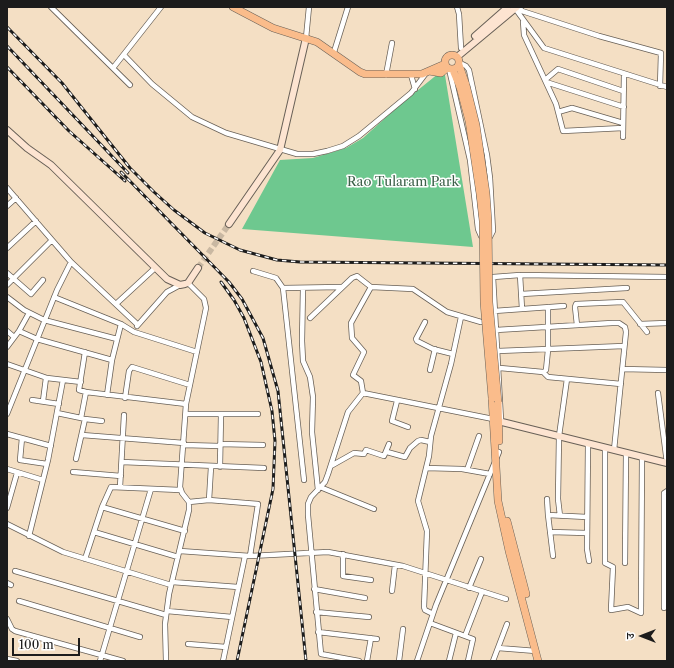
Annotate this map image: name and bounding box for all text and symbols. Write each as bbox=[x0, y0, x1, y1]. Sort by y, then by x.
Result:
park label: Rao Tularam Park bbox=[347, 174, 459, 190]
north arrow bbox=[622, 616, 662, 656]
scale bar bbox=[14, 630, 82, 656]
text: उ bbox=[623, 633, 637, 639]
text: 100 m bbox=[19, 637, 54, 652]

